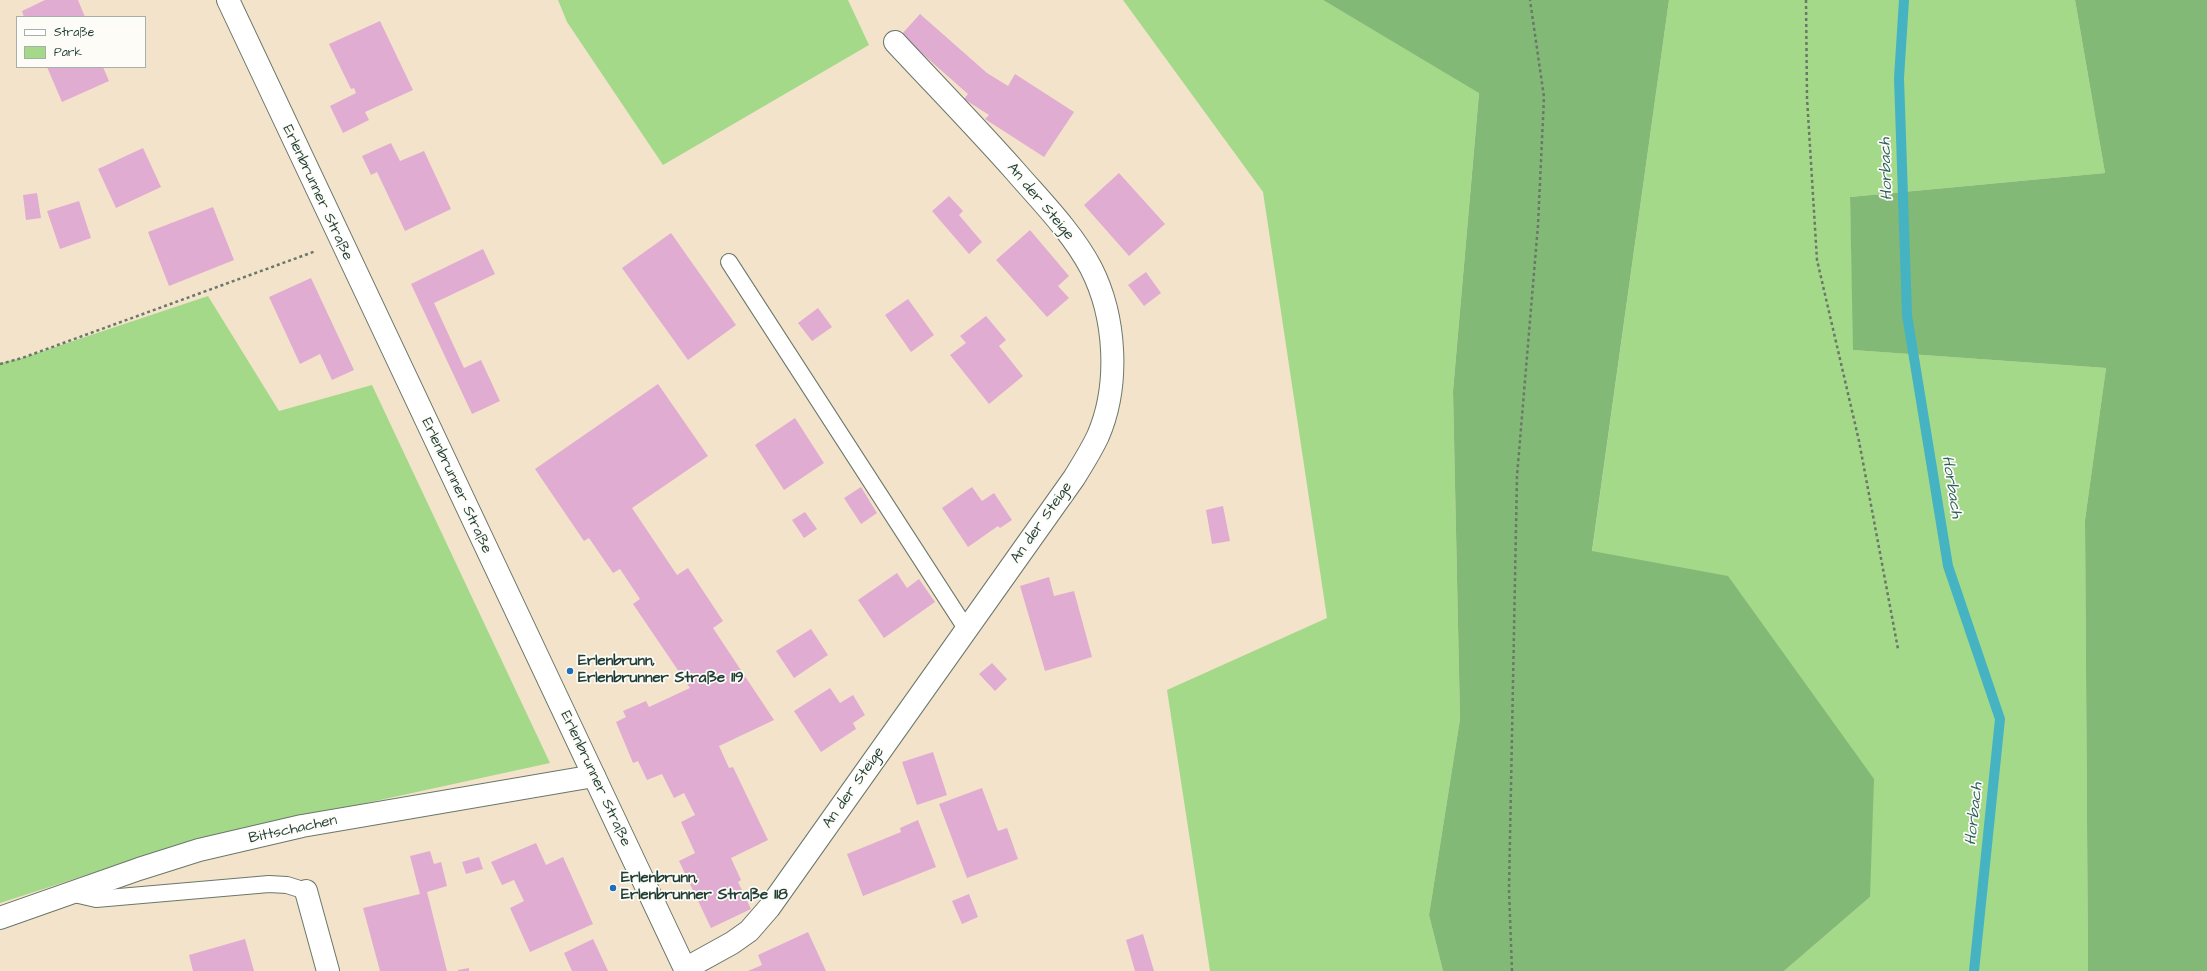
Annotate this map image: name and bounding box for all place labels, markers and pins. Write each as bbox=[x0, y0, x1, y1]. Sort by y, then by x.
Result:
place label: Erlenbrunn, Erlenbrunner Straße 119 bbox=[578, 653, 744, 688]
marker: Erlenbrunn, Erlenbrunner Straße 119 bbox=[565, 666, 575, 676]
place label: Erlenbrunn, Erlenbrunner Straße 118 bbox=[621, 870, 788, 905]
marker: Erlenbrunn, Erlenbrunner Straße 118 bbox=[608, 883, 618, 893]

